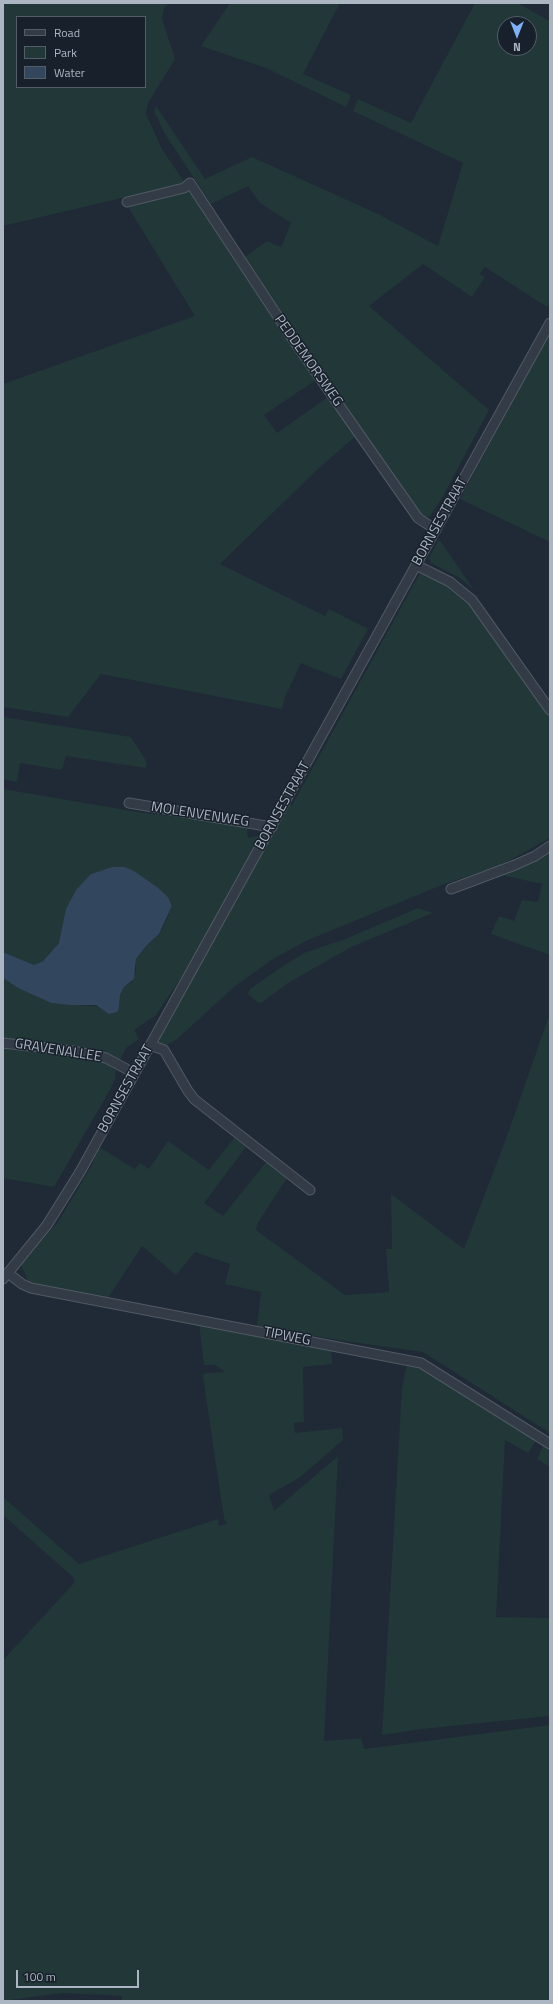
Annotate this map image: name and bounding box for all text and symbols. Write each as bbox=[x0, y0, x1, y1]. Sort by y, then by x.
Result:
legend bbox=[16, 16, 146, 88]
north arrow bbox=[497, 16, 537, 56]
text: Road bbox=[54, 23, 80, 42]
text: N bbox=[513, 39, 521, 55]
text: Park bbox=[54, 43, 77, 62]
text: Water bbox=[54, 63, 85, 82]
street label: PEDDEMORSWEG bbox=[270, 312, 346, 410]
street label: BORNSESTRAAT bbox=[409, 475, 471, 569]
street label: BORNSESTRAAT bbox=[252, 759, 314, 853]
street label: MOLENVENWEG bbox=[150, 799, 250, 831]
street label: GRAVENALLEE bbox=[13, 1036, 103, 1066]
street label: BORNSESTRAAT bbox=[95, 1042, 157, 1136]
street label: TIPWEG bbox=[262, 1324, 312, 1350]
scale bar bbox=[18, 1962, 141, 1988]
text: 100 m bbox=[23, 1967, 56, 1986]

